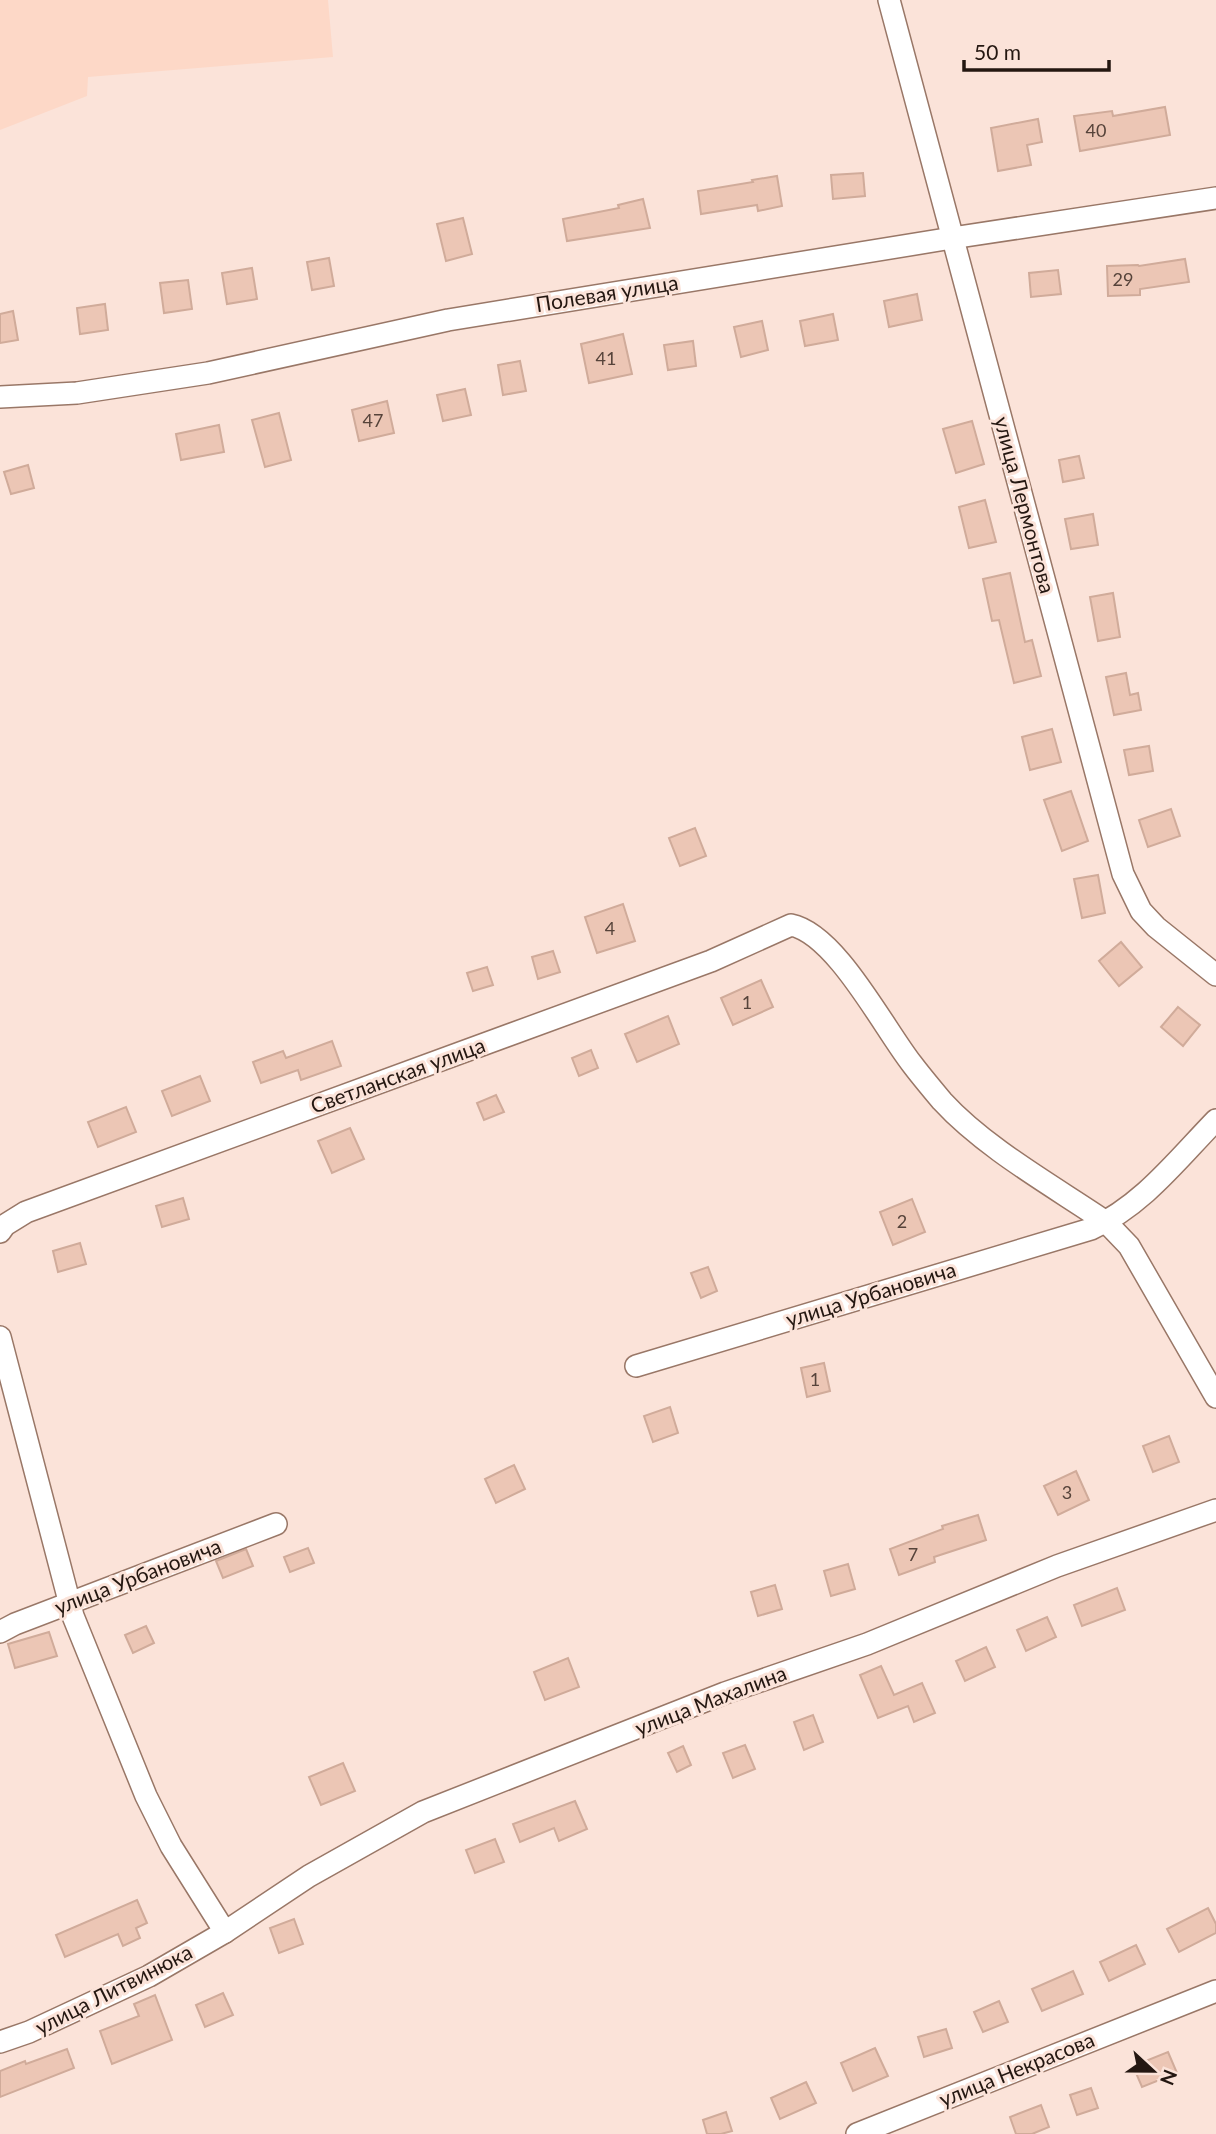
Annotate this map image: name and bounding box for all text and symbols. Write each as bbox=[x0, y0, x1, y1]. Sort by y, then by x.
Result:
scale bar bbox=[964, 28, 1109, 72]
text: 50 m bbox=[974, 39, 1021, 64]
house number: 40 bbox=[1086, 119, 1106, 141]
house number: 29 bbox=[1113, 268, 1133, 290]
street label: Полевая улица bbox=[534, 269, 680, 316]
house number: 41 bbox=[596, 347, 616, 369]
house number: 47 bbox=[363, 409, 383, 431]
street label: улица Лермонтова bbox=[990, 413, 1061, 596]
house number: 4 bbox=[605, 917, 615, 939]
house number: 1 bbox=[742, 991, 752, 1013]
street label: Светланская улица bbox=[307, 1031, 488, 1118]
house number: 2 bbox=[897, 1210, 907, 1232]
street label: улица Урбановича bbox=[783, 1256, 959, 1331]
house number: 1 bbox=[810, 1368, 820, 1390]
house number: 3 bbox=[1062, 1481, 1072, 1503]
street label: улица Урбановича bbox=[51, 1532, 224, 1619]
house number: 7 bbox=[908, 1543, 918, 1565]
street label: улица Махалина bbox=[631, 1659, 790, 1740]
street label: улица Литвинюка bbox=[31, 1938, 196, 2039]
street label: улица Некрасова bbox=[935, 2026, 1098, 2111]
north arrow bbox=[1118, 2036, 1188, 2106]
text: N bbox=[1156, 2066, 1183, 2089]

